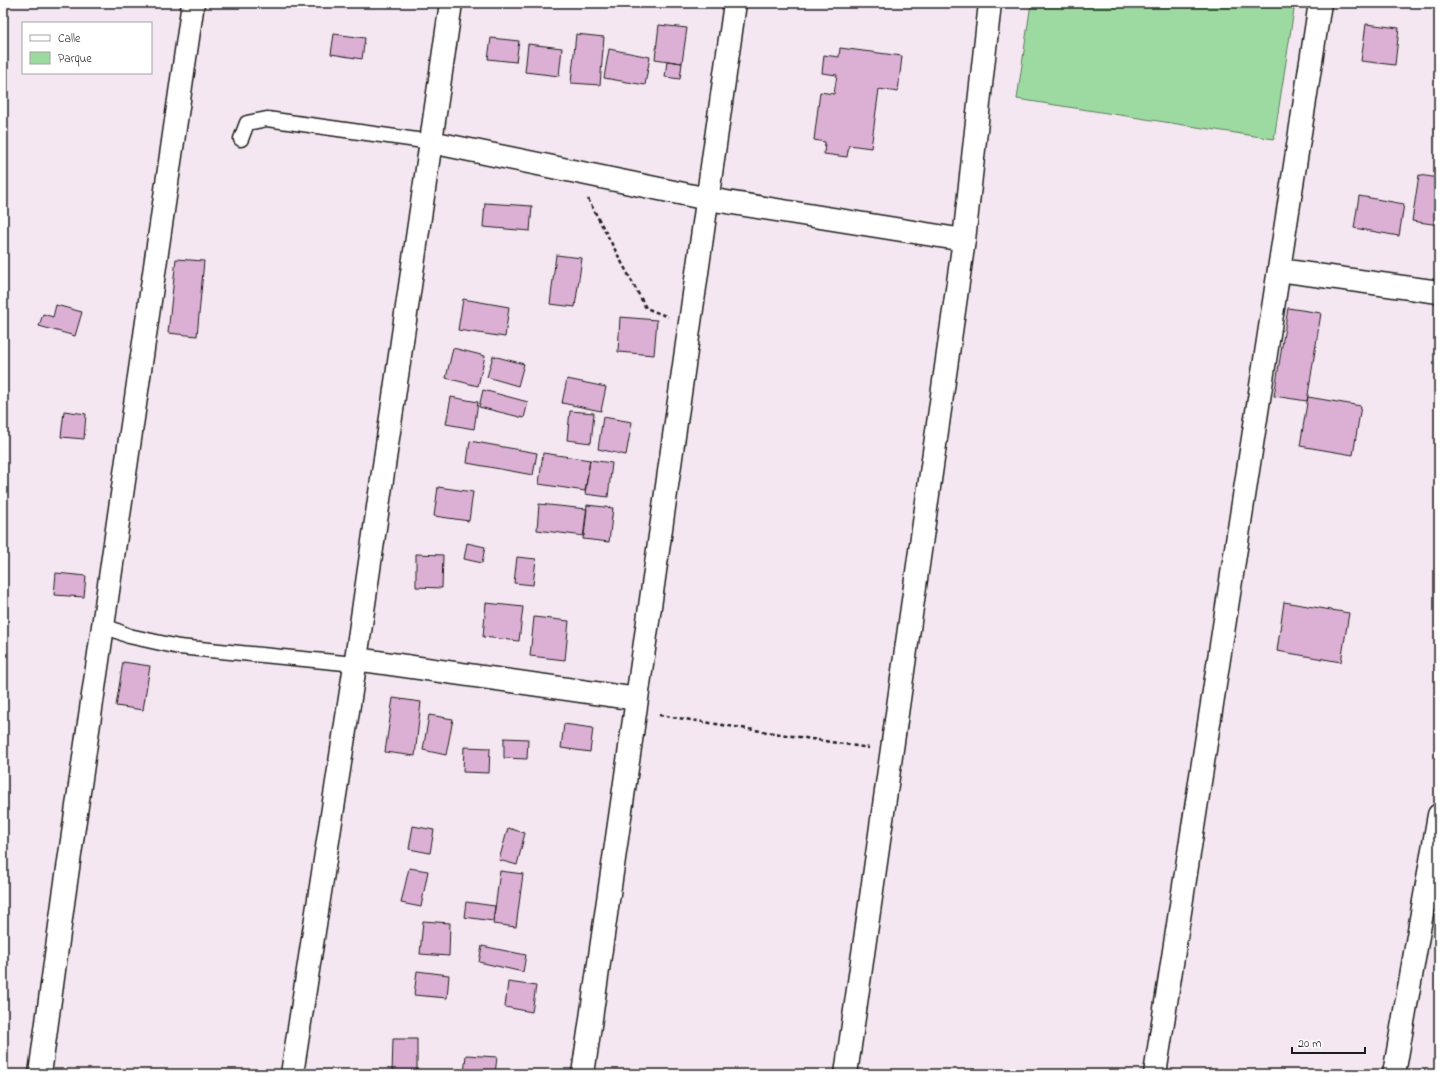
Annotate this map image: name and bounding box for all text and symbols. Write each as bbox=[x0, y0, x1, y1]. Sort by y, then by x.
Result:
legend bbox=[22, 22, 152, 74]
text: Calle bbox=[58, 30, 81, 48]
text: Parque bbox=[58, 50, 92, 68]
scale bar bbox=[1292, 1029, 1365, 1055]
text: 20 m bbox=[1298, 1035, 1321, 1053]

